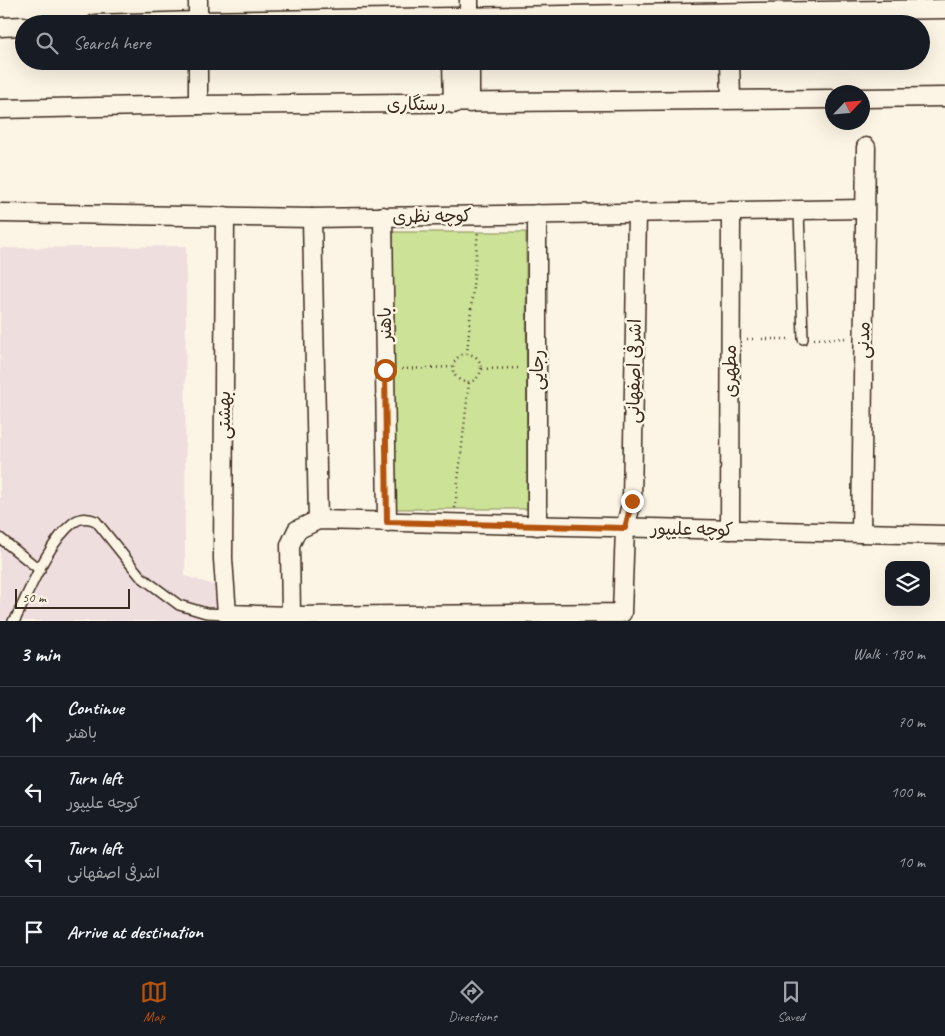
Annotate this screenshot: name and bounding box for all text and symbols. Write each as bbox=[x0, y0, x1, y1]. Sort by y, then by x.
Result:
search box bbox=[15, 15, 930, 70]
icon: search bbox=[33, 29, 61, 57]
text: Search here bbox=[73, 31, 150, 55]
north arrow bbox=[825, 85, 870, 130]
street label: رستگاری bbox=[387, 93, 445, 115]
street label: کوچه نظری bbox=[392, 204, 472, 229]
street label: باهنر bbox=[374, 307, 396, 343]
street label: اشرفی اصفهانی bbox=[621, 318, 646, 424]
street label: مدنی bbox=[852, 321, 874, 359]
street label: مطهری bbox=[719, 345, 741, 397]
street label: رجایی bbox=[526, 350, 548, 390]
route start bbox=[374, 359, 397, 382]
street label: بهشتی bbox=[213, 391, 235, 439]
route end bbox=[621, 490, 644, 513]
street label: کوچه علیپور bbox=[649, 517, 734, 542]
map controls bbox=[885, 561, 930, 606]
button: layers bbox=[885, 561, 930, 606]
scale bar bbox=[15, 586, 130, 609]
text: 50 m bbox=[22, 589, 46, 606]
text: 3 min bbox=[20, 641, 60, 667]
text: Walk · 180 m bbox=[853, 644, 925, 664]
text: Continue bbox=[67, 696, 124, 720]
icon: ahead bbox=[20, 708, 48, 736]
text: 70 m bbox=[898, 712, 925, 732]
text: باهنر bbox=[67, 723, 97, 743]
text: Turn left bbox=[67, 766, 122, 790]
icon: left bbox=[20, 778, 48, 806]
text: 100 m bbox=[891, 782, 925, 802]
text: کوچه علیپور bbox=[67, 793, 140, 813]
text: Turn left bbox=[67, 836, 122, 860]
icon: left bbox=[20, 848, 48, 876]
text: 10 m bbox=[898, 852, 925, 872]
text: اشرفی اصفهانی bbox=[67, 863, 160, 883]
icon: arrive bbox=[20, 918, 48, 946]
text: Arrive at destination bbox=[67, 920, 203, 944]
tab: Map bbox=[140, 978, 168, 1025]
tab: Directions bbox=[448, 978, 497, 1025]
tab: Saved bbox=[777, 978, 805, 1025]

